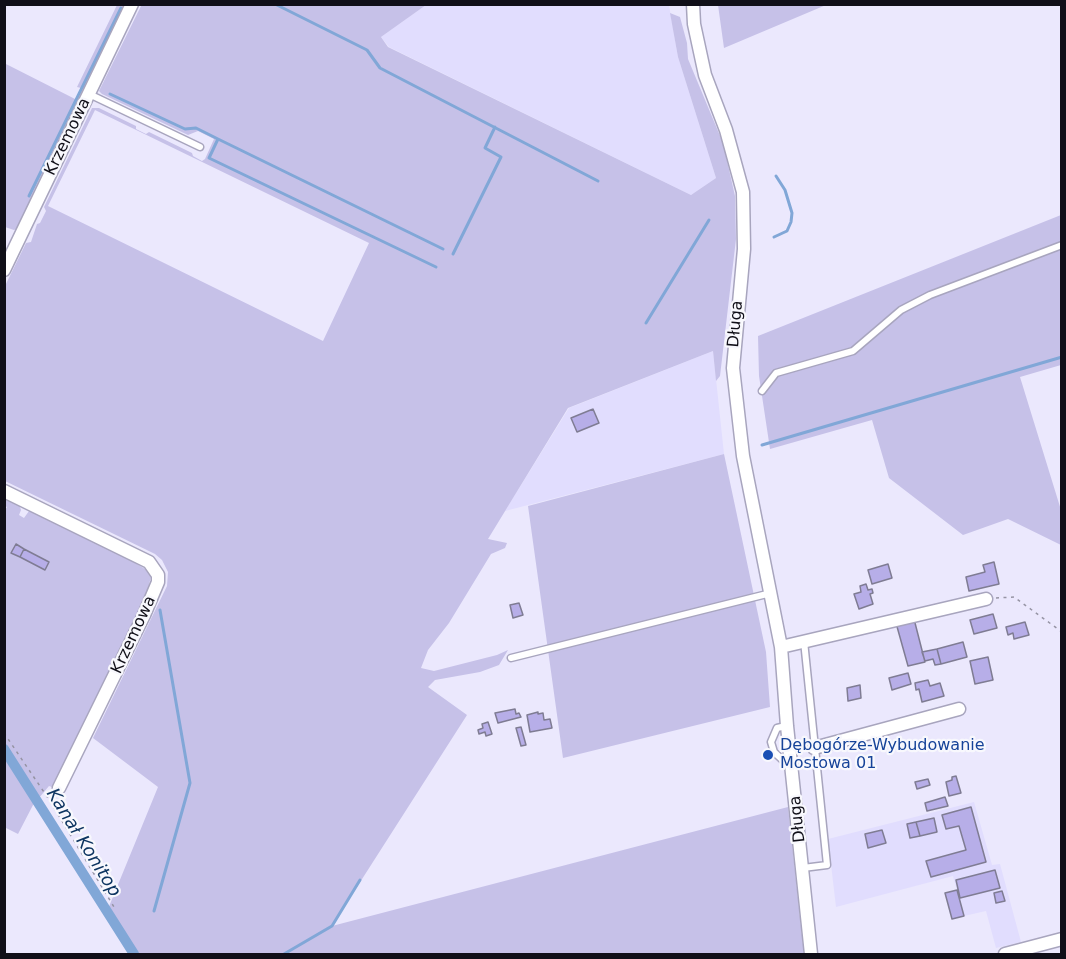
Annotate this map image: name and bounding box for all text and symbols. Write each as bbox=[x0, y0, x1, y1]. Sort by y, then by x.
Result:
street label: Krzemowa bbox=[41, 95, 95, 179]
street label: Długa bbox=[724, 300, 748, 348]
street label: Krzemowa bbox=[108, 593, 160, 677]
place label: Dębogórze-Wybudowanie Mostowa 01 bbox=[780, 736, 985, 774]
marker: Dębogórze-Wybudowanie Mostowa 01 bbox=[761, 748, 775, 762]
water label: Kanał Konitop bbox=[41, 785, 125, 901]
street label: Długa bbox=[786, 795, 810, 843]

